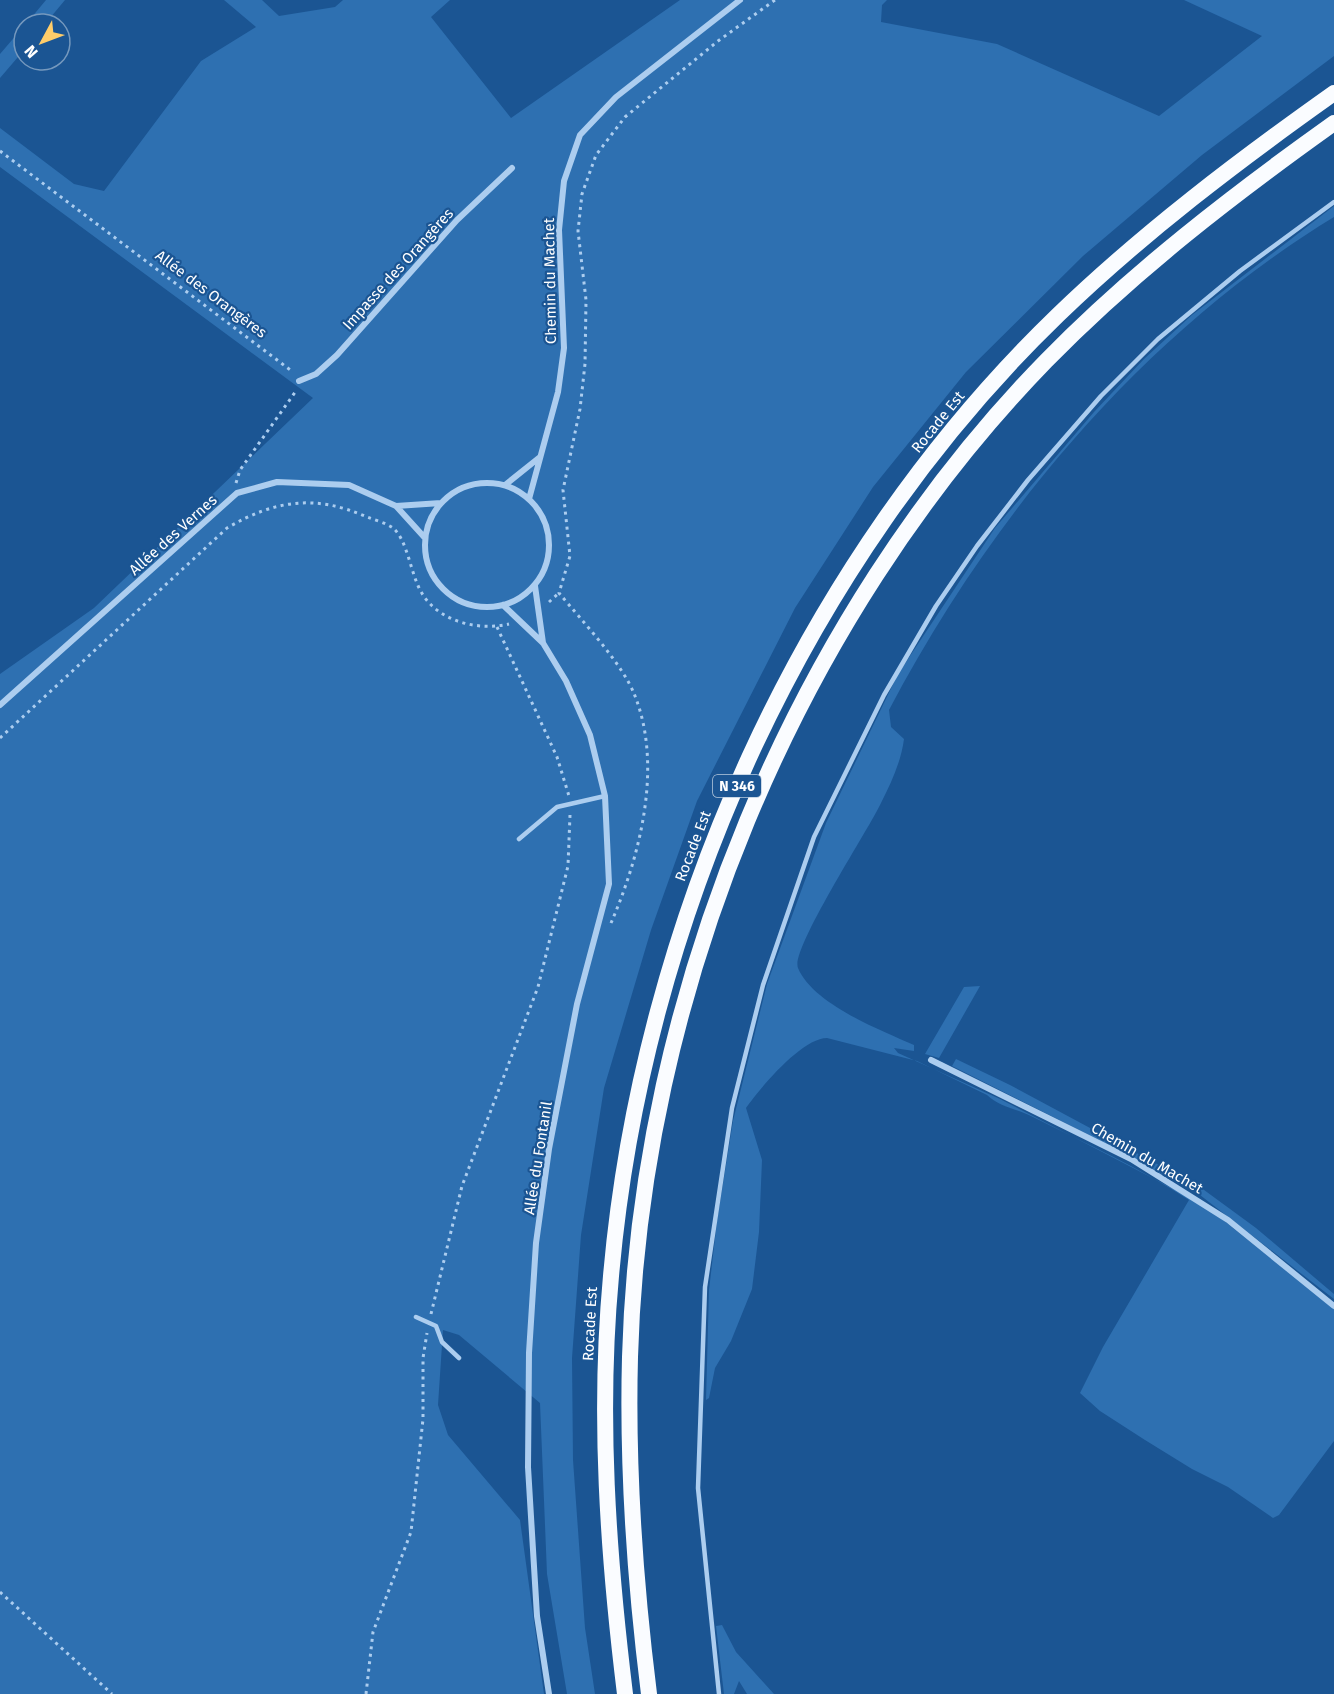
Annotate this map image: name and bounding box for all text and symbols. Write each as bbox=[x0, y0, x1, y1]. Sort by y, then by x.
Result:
north arrow bbox=[12, 12, 72, 72]
text: N bbox=[20, 41, 42, 62]
street label: Impasse des Orangères bbox=[339, 205, 457, 333]
street label: Chemin du Machet bbox=[540, 217, 560, 344]
street label: Allée des Orangères bbox=[152, 246, 270, 342]
street label: Rocade Est bbox=[908, 387, 969, 457]
street label: Allée des Vernes bbox=[125, 491, 221, 579]
road number: N 346 bbox=[713, 775, 761, 797]
street label: Rocade Est bbox=[671, 808, 715, 884]
street label: Allée du Fontanil bbox=[520, 1099, 556, 1216]
street label: Chemin du Machet bbox=[1088, 1119, 1207, 1198]
street label: Rocade Est bbox=[579, 1286, 601, 1362]

